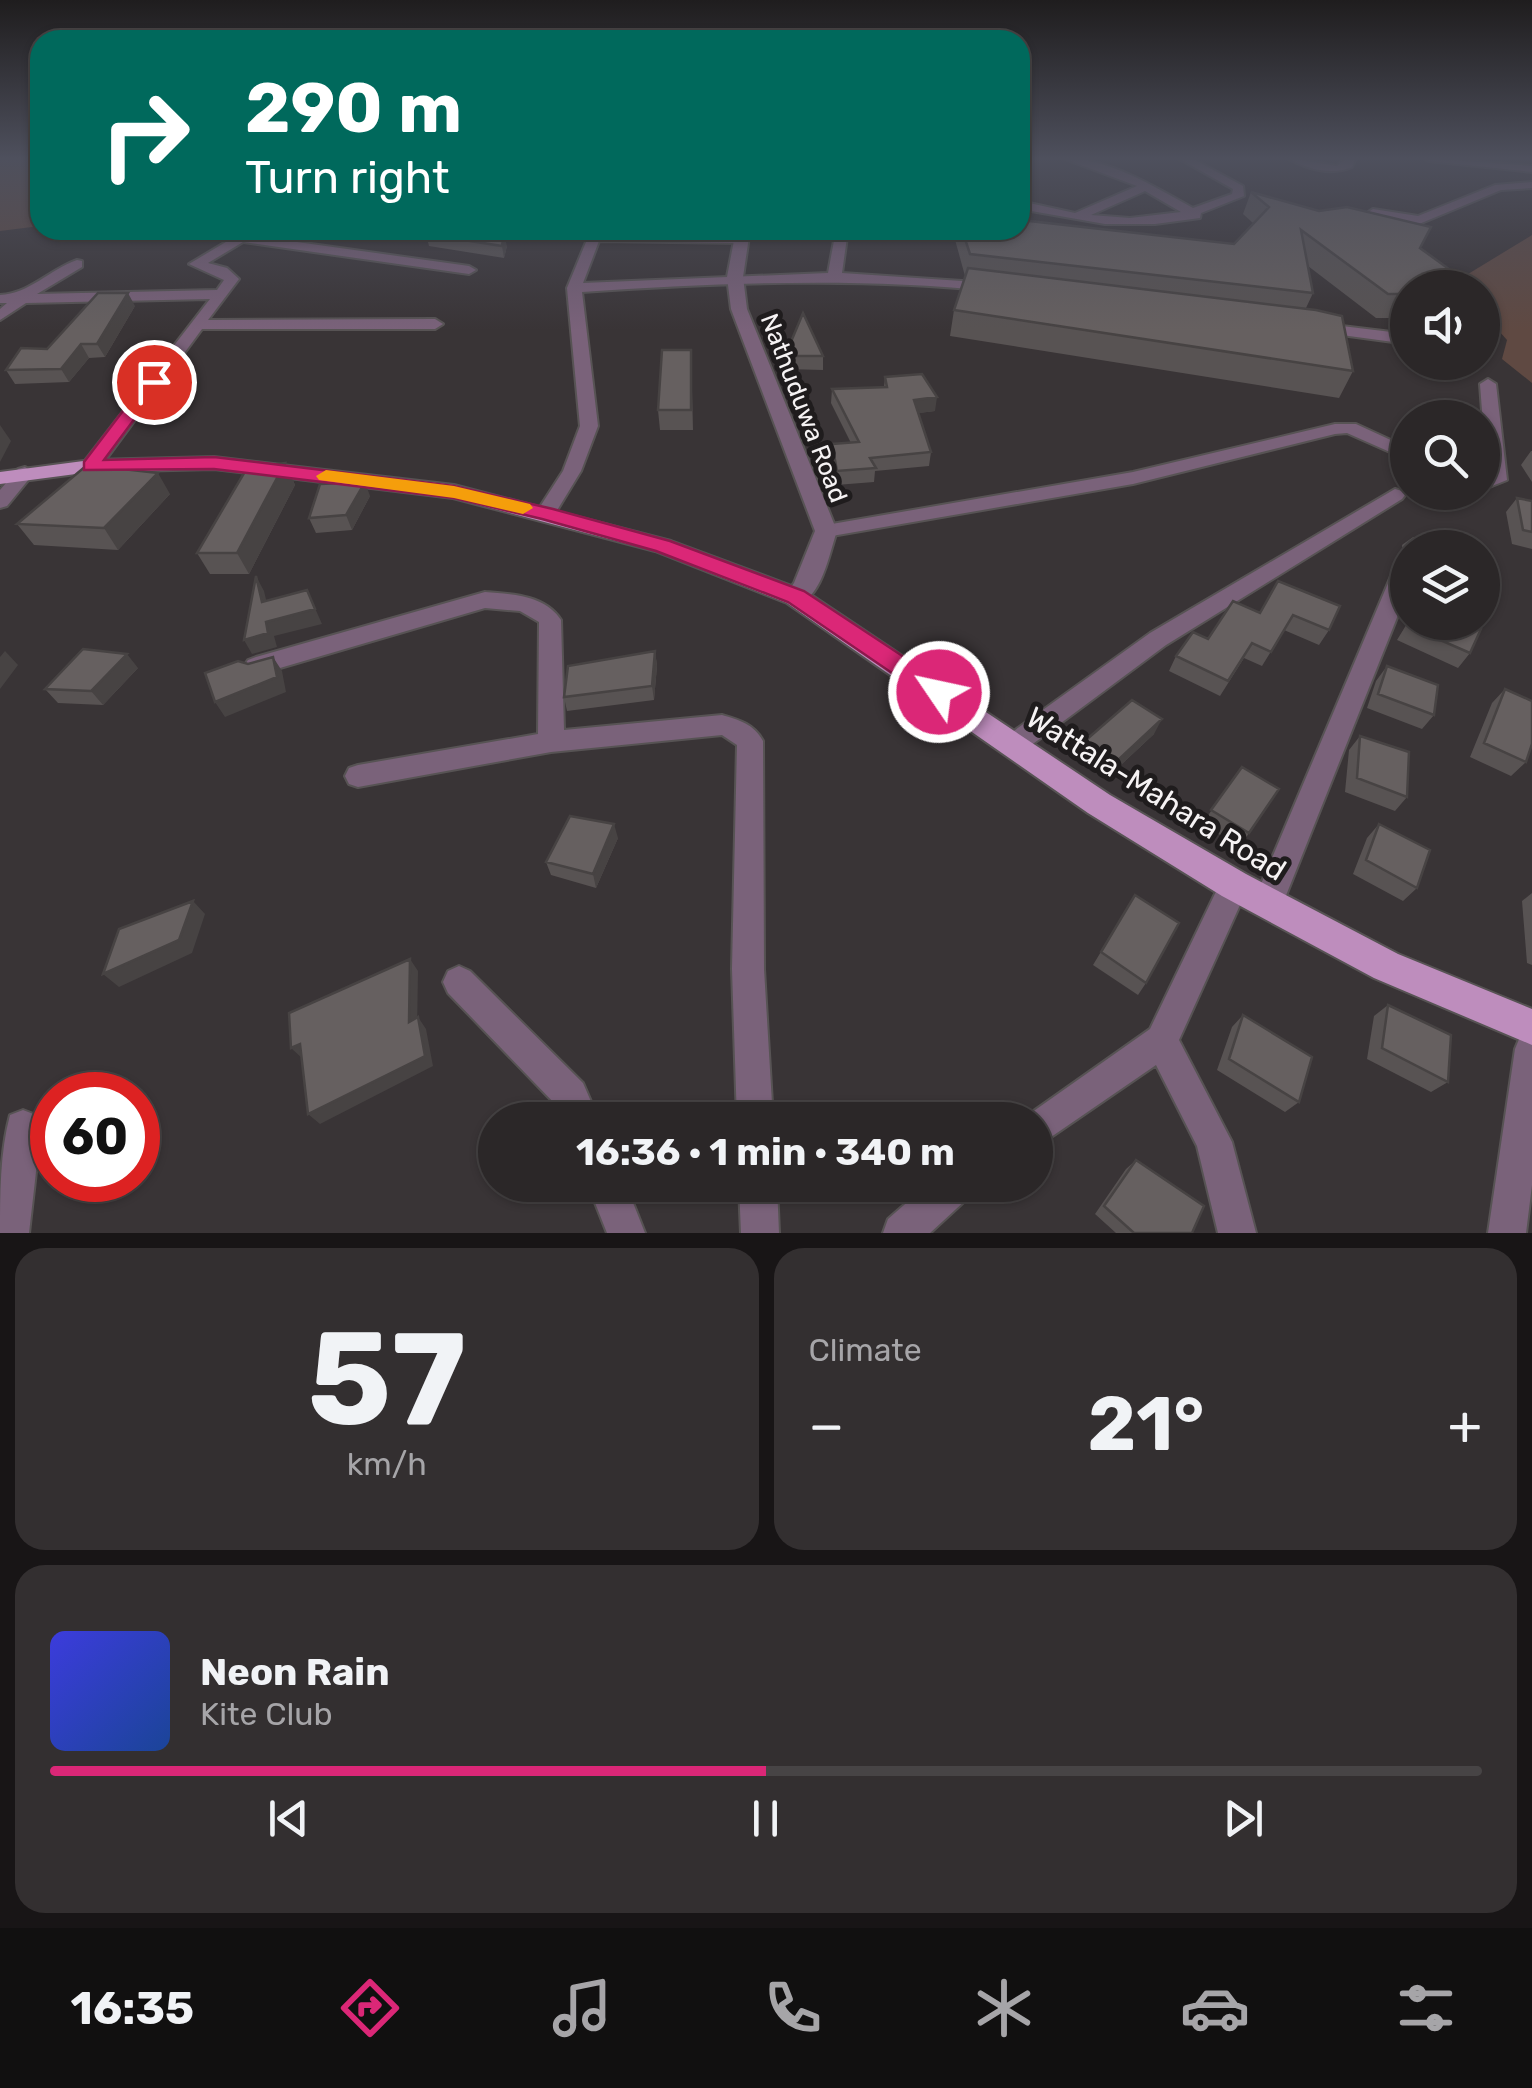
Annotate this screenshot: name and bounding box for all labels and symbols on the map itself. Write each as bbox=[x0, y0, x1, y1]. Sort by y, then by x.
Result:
street label: Nathuduwa Road bbox=[755, 310, 853, 506]
pin bbox=[112, 340, 197, 425]
position arrow bbox=[887, 640, 991, 744]
street label: Wattala-Mahara Road bbox=[1020, 699, 1292, 889]
speed limit sign: 60 bbox=[30, 1072, 160, 1202]

